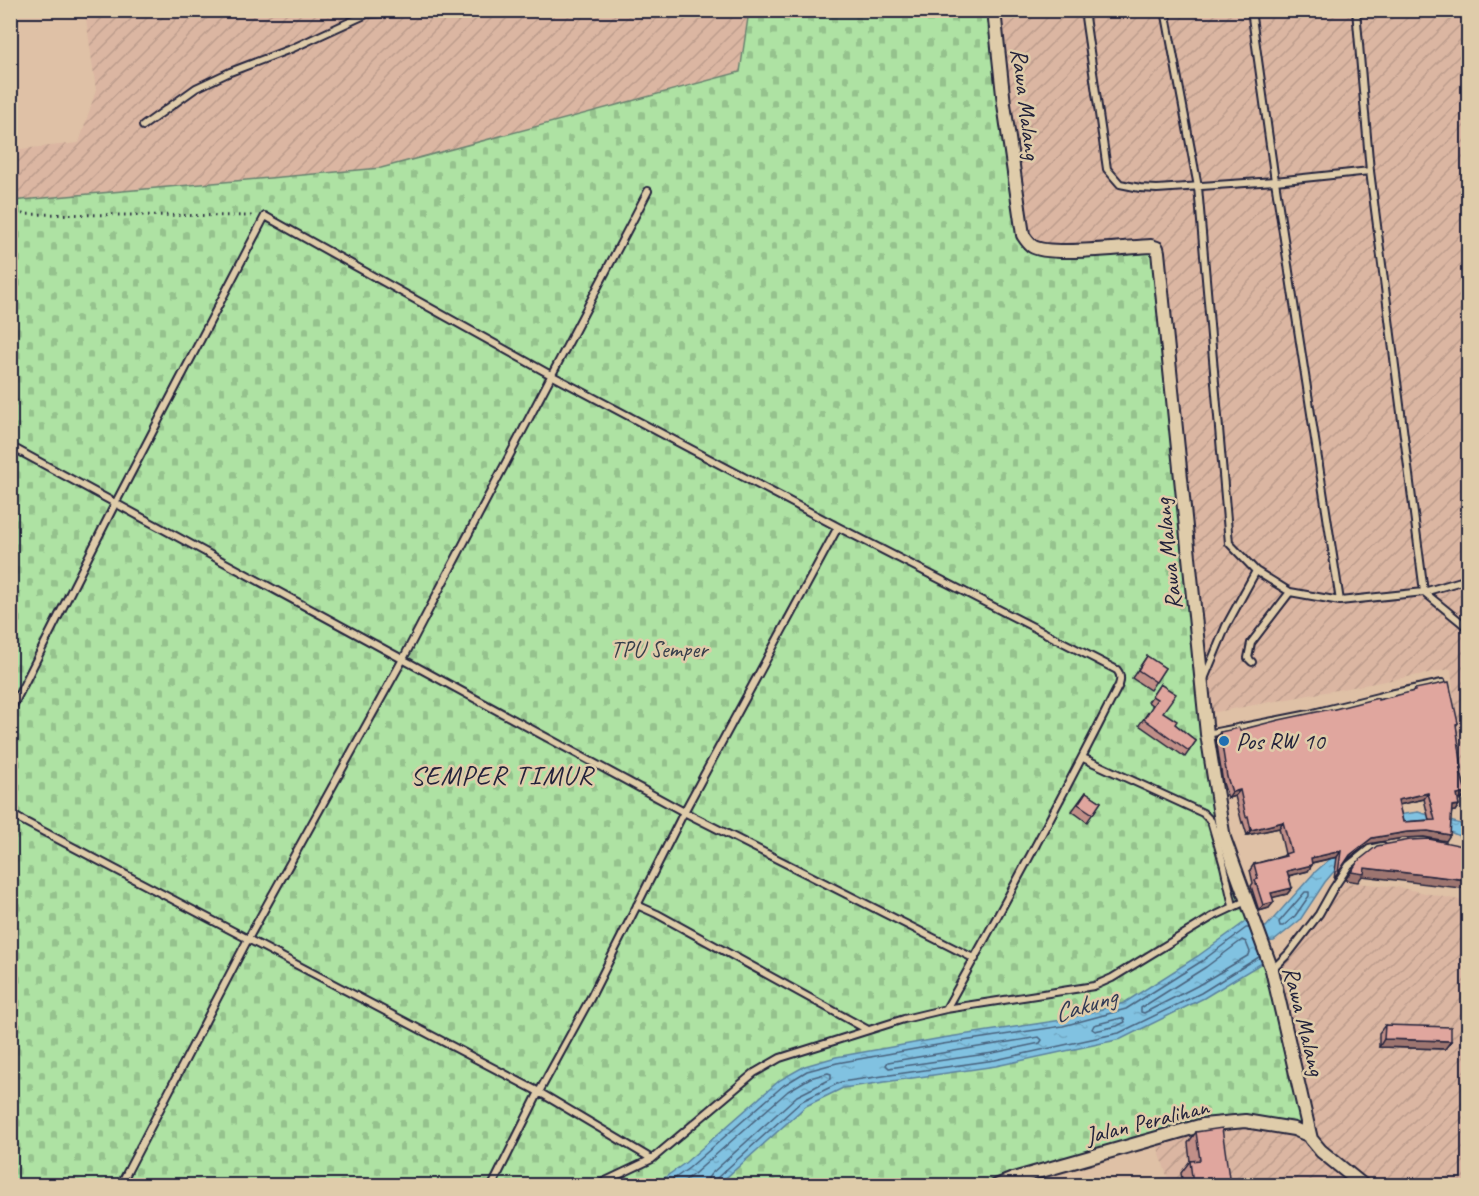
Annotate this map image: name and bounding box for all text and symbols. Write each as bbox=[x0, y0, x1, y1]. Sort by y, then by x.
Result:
street label: Rawa Malang bbox=[1004, 47, 1048, 163]
street label: Rawa Malang bbox=[1147, 495, 1189, 611]
park label: TPU Semper bbox=[610, 634, 710, 664]
place label: Pos RW 10 bbox=[1236, 726, 1327, 756]
marker: Pos RW 10 bbox=[1217, 734, 1231, 748]
district label: SEMPER TIMUR bbox=[410, 758, 596, 792]
street label: Rawa Malang bbox=[1276, 963, 1332, 1080]
water label: Cakung bbox=[1050, 979, 1124, 1030]
street label: Jalan Peralihan bbox=[1081, 1091, 1213, 1151]

